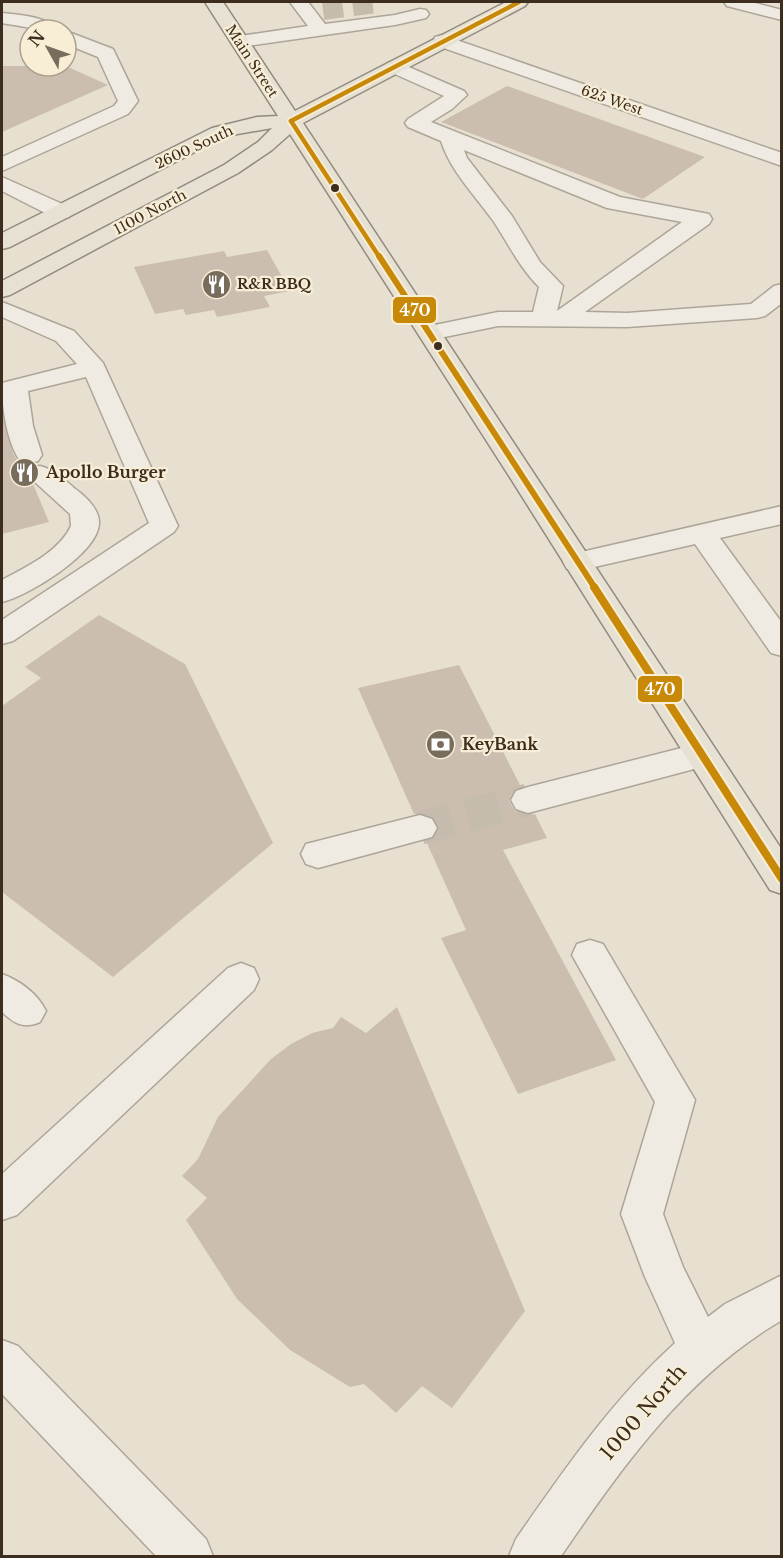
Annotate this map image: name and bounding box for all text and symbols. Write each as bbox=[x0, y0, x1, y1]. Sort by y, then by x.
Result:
north arrow bbox=[18, 18, 78, 78]
street label: Main Street bbox=[222, 21, 283, 102]
text: N bbox=[24, 26, 49, 51]
street label: 625 West bbox=[579, 81, 646, 119]
street label: 2600 South bbox=[152, 121, 236, 173]
unlabelled marker bbox=[329, 182, 341, 194]
street label: 1100 North bbox=[111, 185, 190, 239]
restaurant icon: R&R BBQ bbox=[200, 268, 232, 300]
place label: R&R BBQ bbox=[237, 275, 312, 293]
line badge: 470 bbox=[392, 296, 437, 324]
text: 470 bbox=[400, 300, 430, 320]
unlabelled marker bbox=[432, 340, 444, 352]
restaurant icon: Apollo Burger bbox=[9, 456, 41, 488]
place label: Apollo Burger bbox=[45, 462, 166, 482]
line badge: 470 bbox=[637, 675, 683, 703]
text: 470 bbox=[645, 679, 675, 699]
bank icon: KeyBank bbox=[425, 728, 457, 760]
place label: KeyBank bbox=[462, 734, 538, 754]
street label: 1000 North bbox=[595, 1359, 691, 1465]

